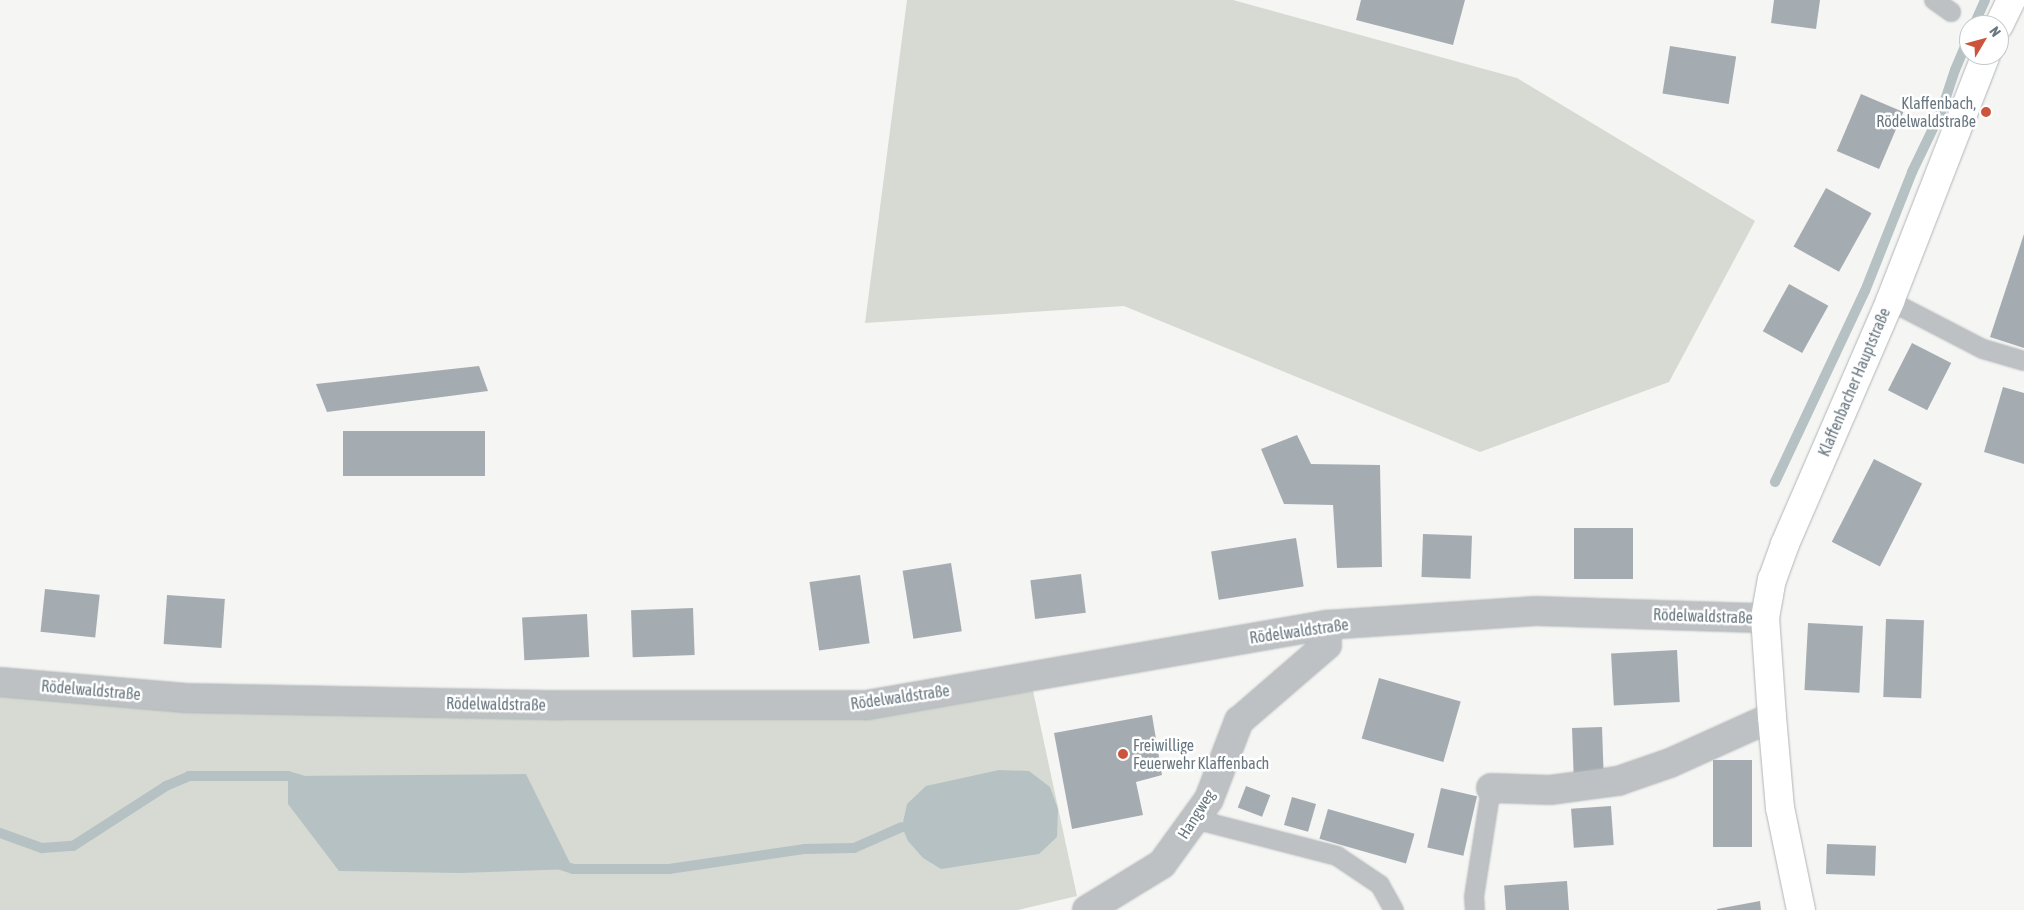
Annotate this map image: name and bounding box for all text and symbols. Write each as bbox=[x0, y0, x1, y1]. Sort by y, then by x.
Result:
north arrow bbox=[1959, 15, 2009, 65]
text: N bbox=[1986, 23, 2004, 40]
place label: Klaffenbach, Rödelwaldstraße bbox=[1876, 93, 1976, 131]
marker: Klaffenbach, Rödelwaldstraße bbox=[1980, 106, 1992, 118]
street label: Klaffenbacher Hauptstraße bbox=[1814, 305, 1894, 459]
street label: Rödelwaldstraße bbox=[1653, 605, 1753, 627]
street label: Rödelwaldstraße bbox=[1248, 615, 1350, 647]
street label: Rödelwaldstraße bbox=[40, 676, 142, 704]
street label: Rödelwaldstraße bbox=[849, 681, 951, 713]
street label: Rödelwaldstraße bbox=[446, 694, 546, 714]
place label: Freiwillige Feuerwehr Klaffenbach bbox=[1133, 735, 1269, 773]
marker: Freiwillige Feuerwehr Klaffenbach bbox=[1117, 748, 1129, 760]
street label: Hangweg bbox=[1173, 786, 1219, 842]

